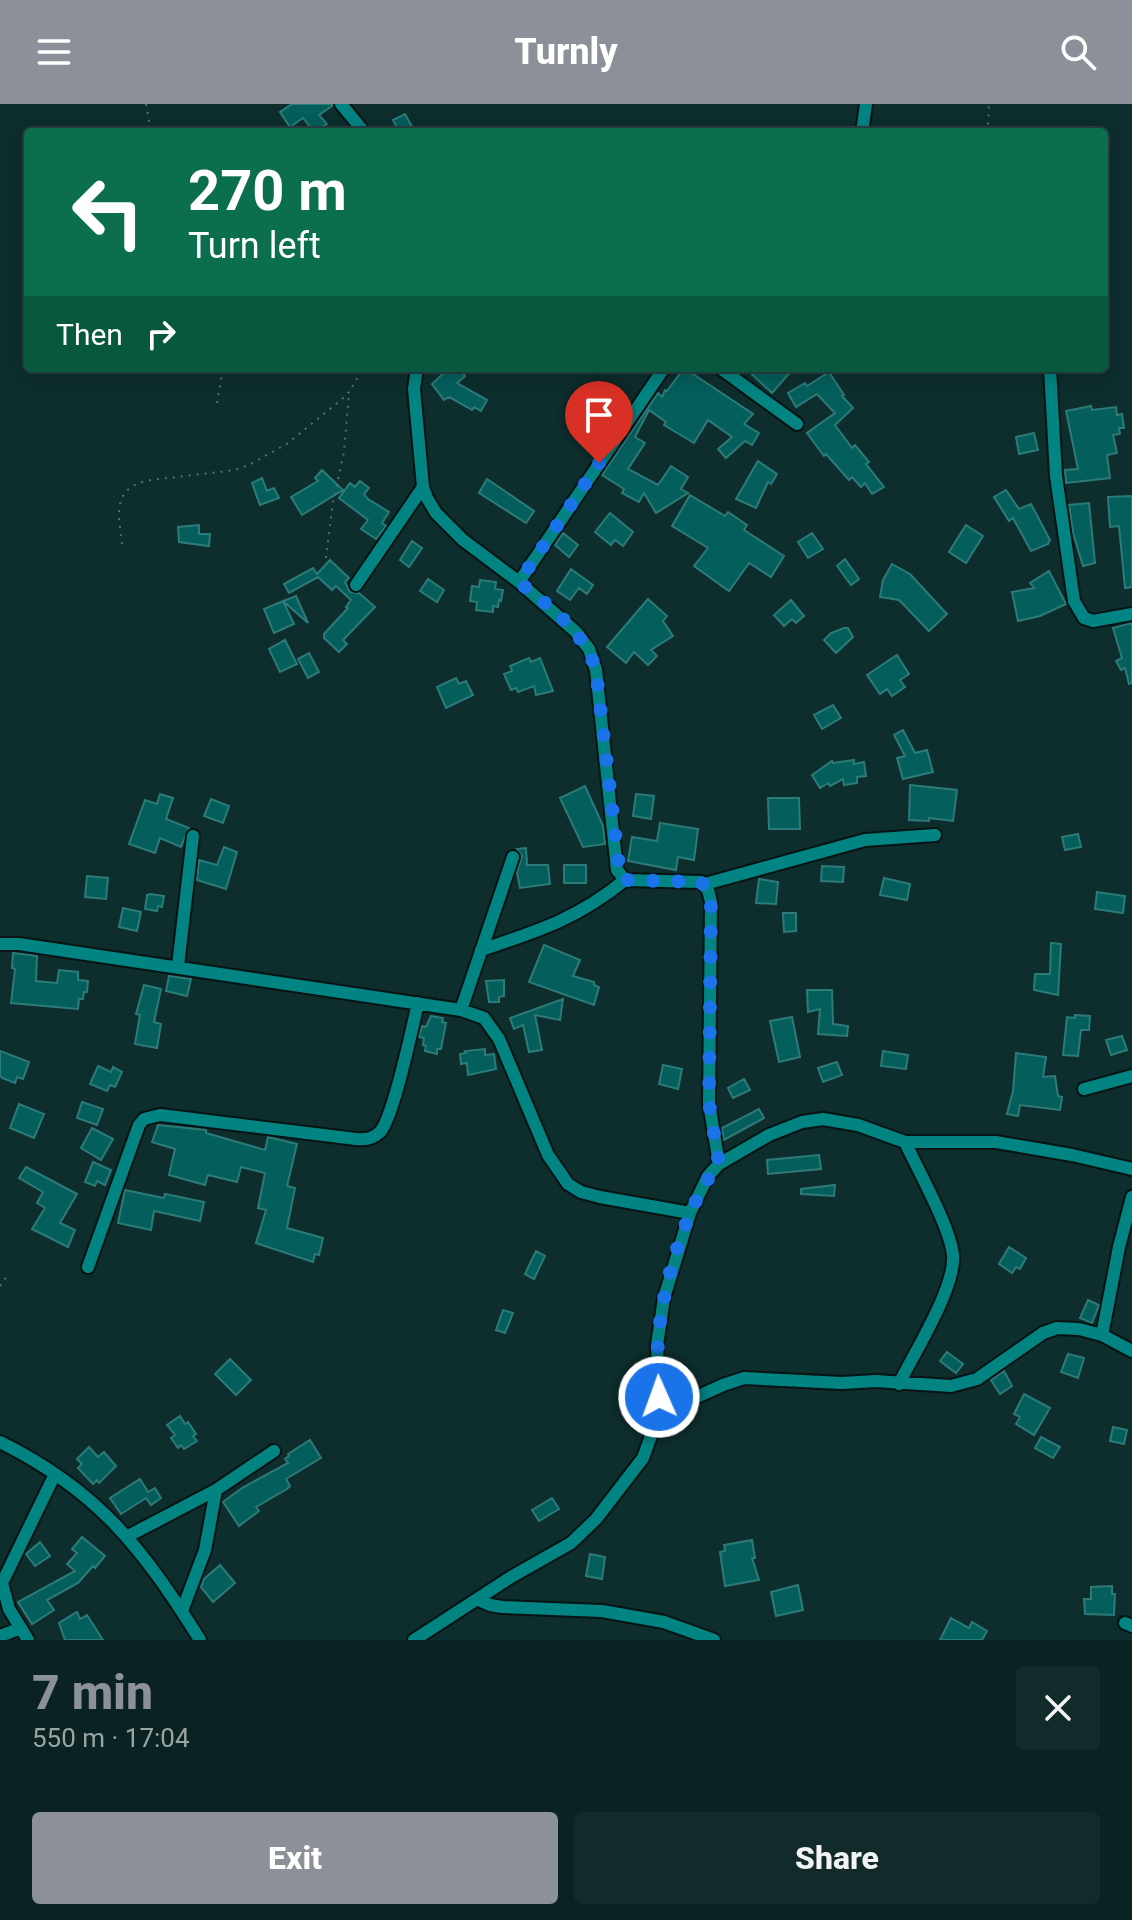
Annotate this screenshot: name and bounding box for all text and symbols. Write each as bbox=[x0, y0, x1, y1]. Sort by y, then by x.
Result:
icon: menu bbox=[32, 30, 76, 74]
icon: search bbox=[1056, 30, 1100, 74]
text: Turnly bbox=[514, 31, 618, 73]
text: 270 m bbox=[188, 158, 347, 224]
icon: left bbox=[56, 160, 160, 264]
text: Turn left bbox=[188, 225, 321, 267]
icon: right bbox=[139, 312, 183, 356]
text: Then bbox=[56, 317, 123, 352]
pin bbox=[565, 381, 633, 463]
icon: arrive bbox=[577, 393, 621, 437]
position arrow bbox=[617, 1355, 701, 1439]
text: 7 min bbox=[32, 1664, 153, 1721]
button: close bbox=[1016, 1666, 1100, 1750]
text: 550 m · 17:04 bbox=[32, 1723, 190, 1753]
button: Exit bbox=[32, 1812, 558, 1904]
button: Share bbox=[574, 1812, 1100, 1904]

